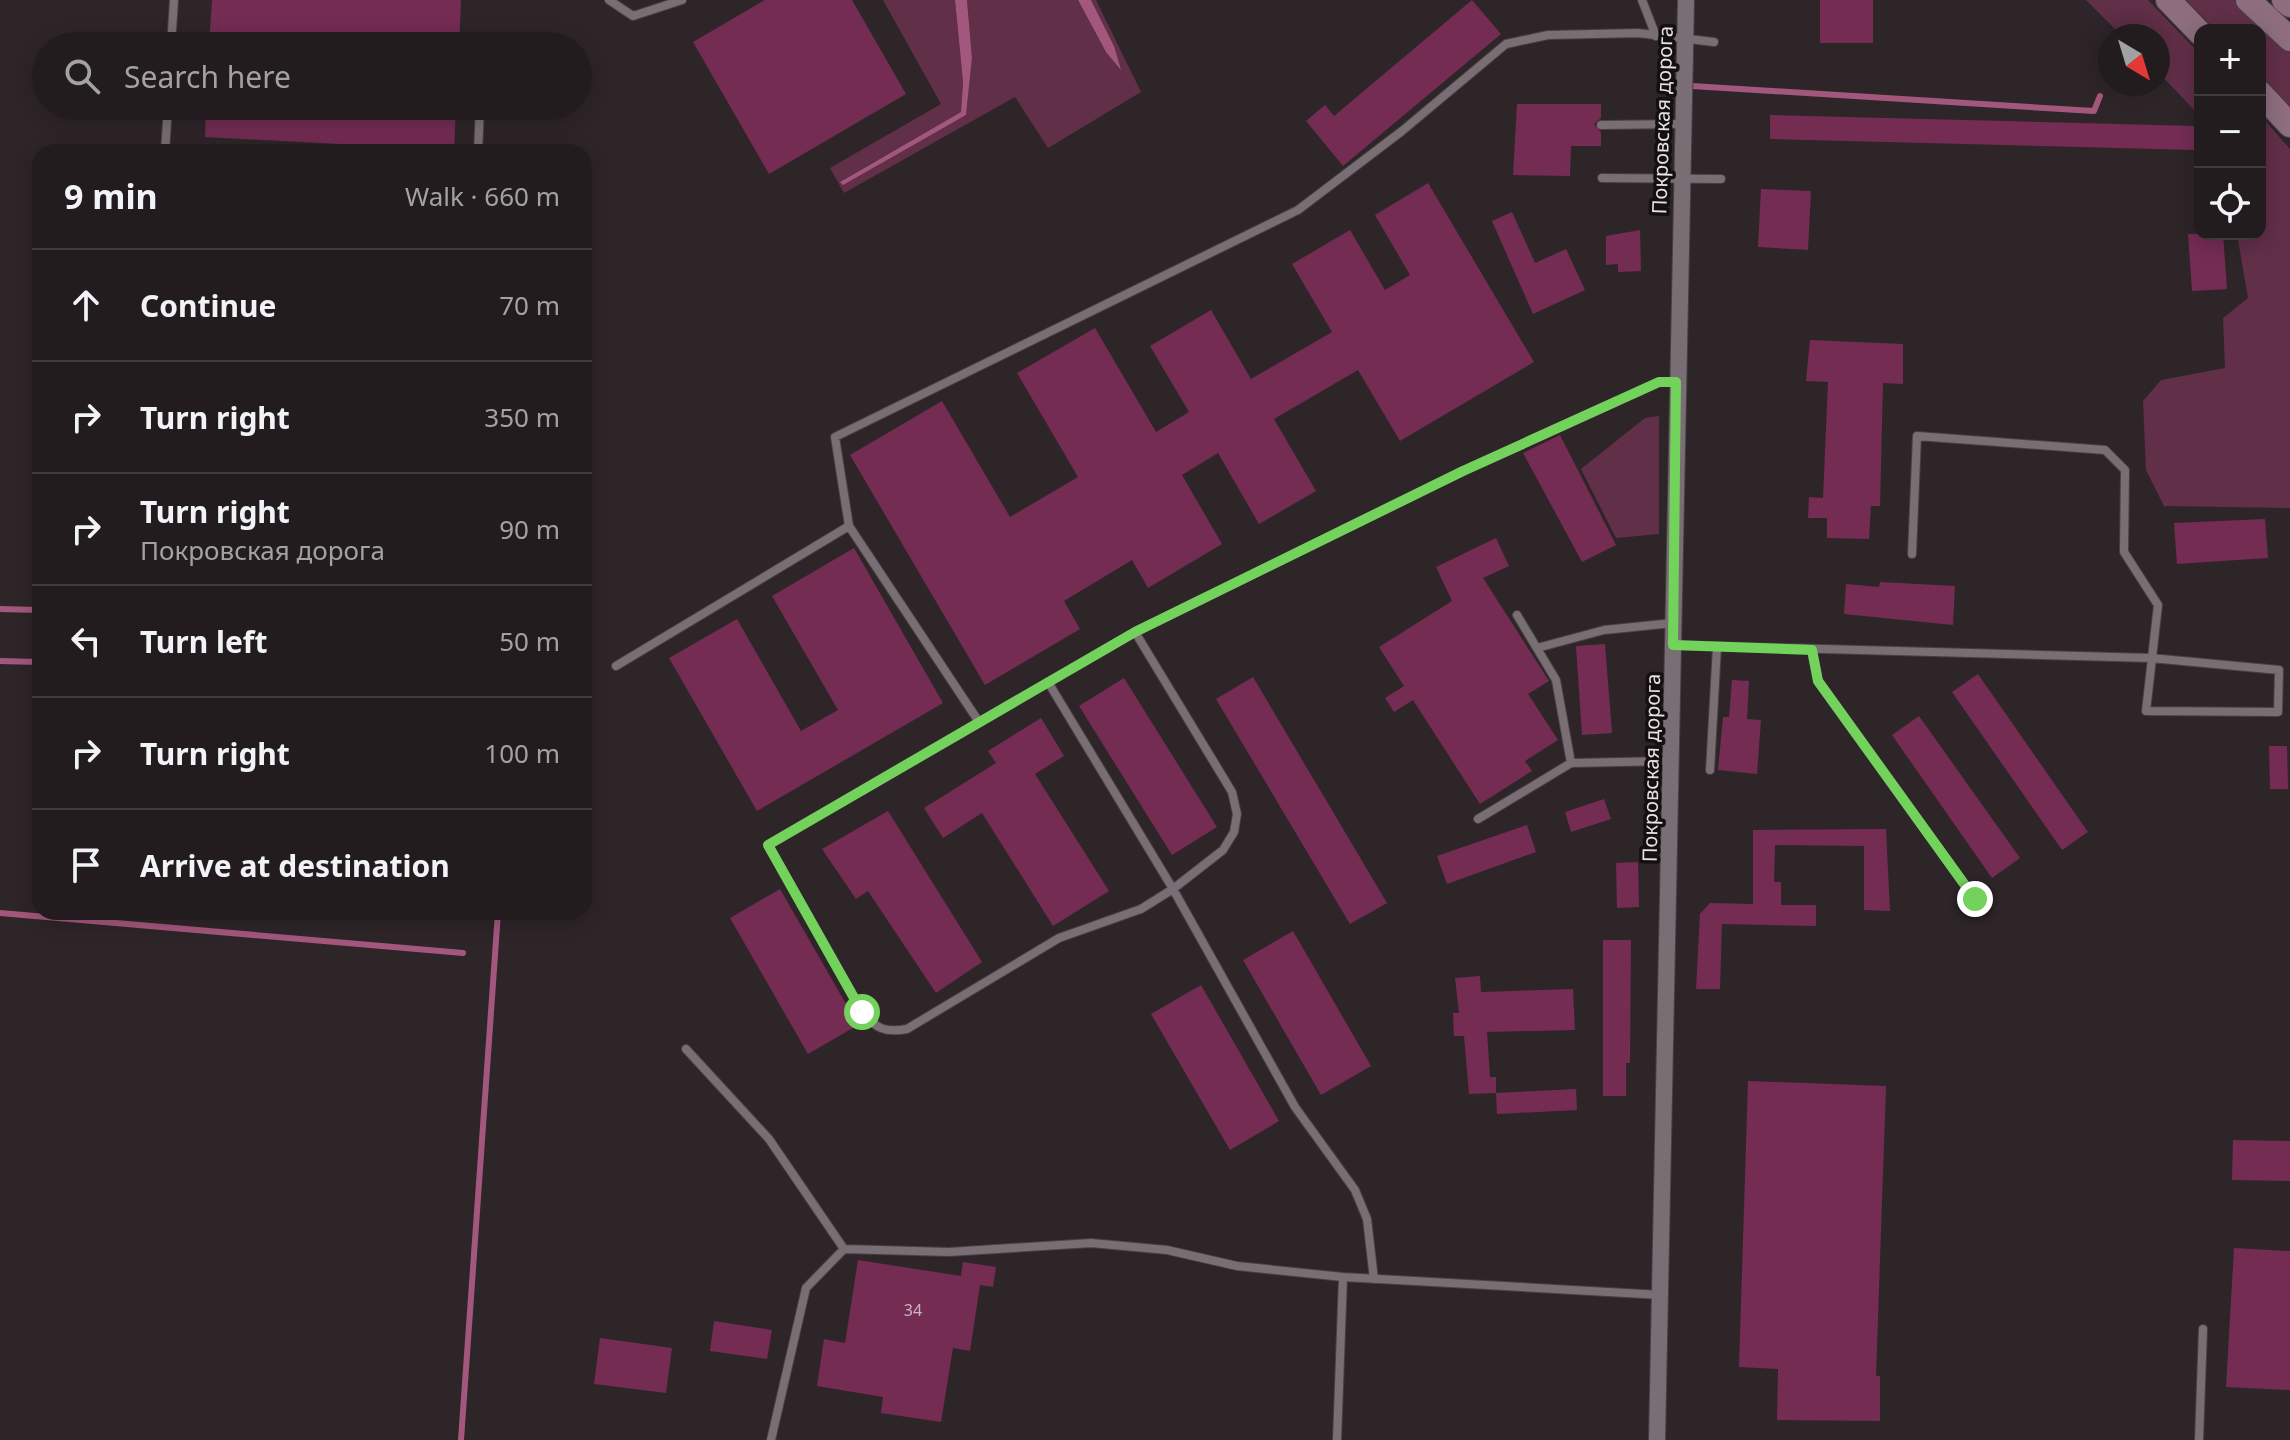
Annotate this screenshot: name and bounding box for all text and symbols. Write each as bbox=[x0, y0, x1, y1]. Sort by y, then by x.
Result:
north arrow bbox=[2098, 24, 2170, 96]
map controls bbox=[2194, 24, 2266, 240]
button: + bbox=[2194, 24, 2266, 96]
street label: Покровская дорога bbox=[1645, 25, 1679, 215]
search box bbox=[32, 32, 592, 120]
icon: search bbox=[60, 54, 104, 98]
text: Search here bbox=[124, 56, 291, 97]
button: − bbox=[2194, 96, 2266, 168]
button: locate bbox=[2194, 168, 2266, 240]
text: 9 min bbox=[64, 173, 158, 219]
text: Walk · 660 m bbox=[405, 178, 560, 214]
icon: ahead bbox=[64, 283, 108, 327]
text: Continue bbox=[140, 285, 276, 326]
text: 70 m bbox=[499, 287, 560, 323]
icon: right bbox=[64, 395, 108, 439]
text: Turn right bbox=[140, 397, 290, 438]
text: 350 m bbox=[484, 399, 560, 435]
text: Turn right bbox=[140, 491, 290, 532]
icon: right bbox=[64, 507, 108, 551]
text: 90 m bbox=[499, 511, 560, 547]
text: Покровская дорога bbox=[140, 532, 385, 568]
icon: left bbox=[64, 619, 108, 663]
text: Turn left bbox=[140, 621, 268, 662]
text: 50 m bbox=[499, 623, 560, 659]
street label: Покровская дорога bbox=[1636, 674, 1666, 862]
icon: right bbox=[64, 731, 108, 775]
text: Turn right bbox=[140, 733, 290, 774]
text: 100 m bbox=[484, 735, 560, 771]
icon: arrive bbox=[64, 843, 108, 887]
text: Arrive at destination bbox=[140, 845, 450, 886]
route end bbox=[1957, 881, 1993, 917]
route start bbox=[844, 994, 880, 1030]
house number: 34 bbox=[904, 1299, 922, 1321]

